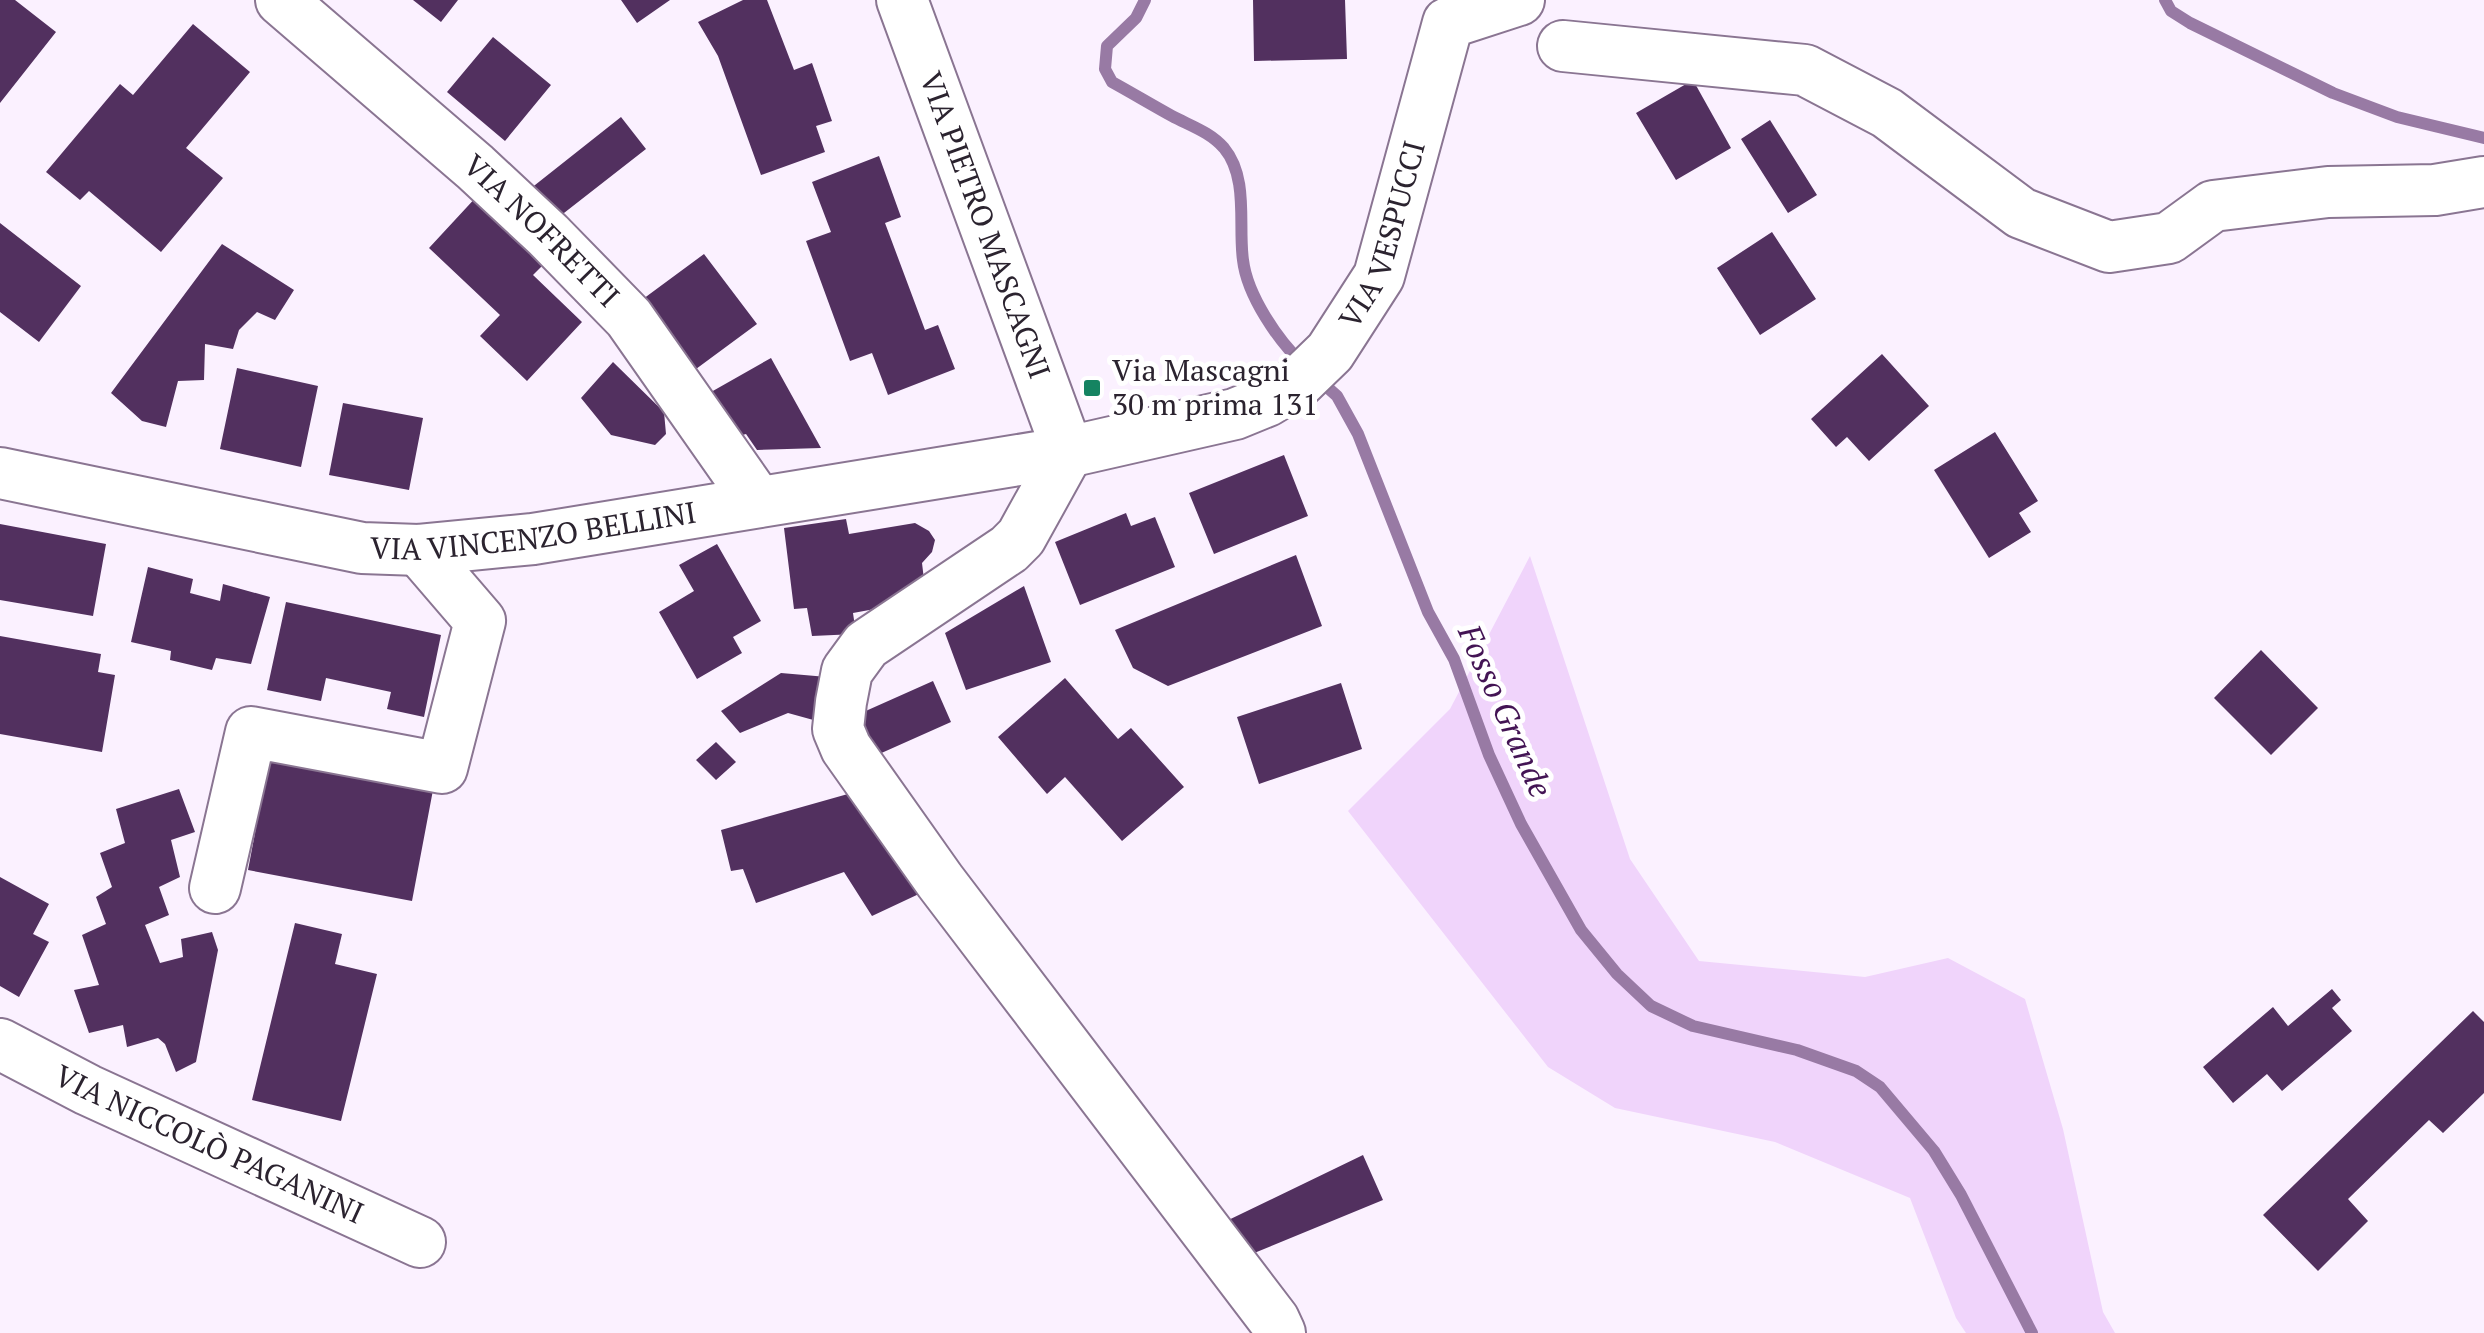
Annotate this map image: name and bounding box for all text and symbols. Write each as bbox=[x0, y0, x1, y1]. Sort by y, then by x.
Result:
street label: VIA PIETRO MASCAGNI bbox=[911, 66, 1060, 384]
street label: VIA VESPUCCI bbox=[1329, 136, 1434, 336]
street label: VIA NOFRETTI bbox=[455, 145, 629, 315]
place label: Via Mascagni 30 m prima 131 bbox=[1112, 350, 1318, 424]
marker: Via Mascagni 30 m prima 131 bbox=[1081, 377, 1103, 399]
street label: VIA VINCENZO BELLINI bbox=[369, 492, 699, 569]
water label: Fosso Grande bbox=[1449, 617, 1563, 804]
street label: VIA NICCOLÒ PAGANINI bbox=[48, 1055, 370, 1233]

